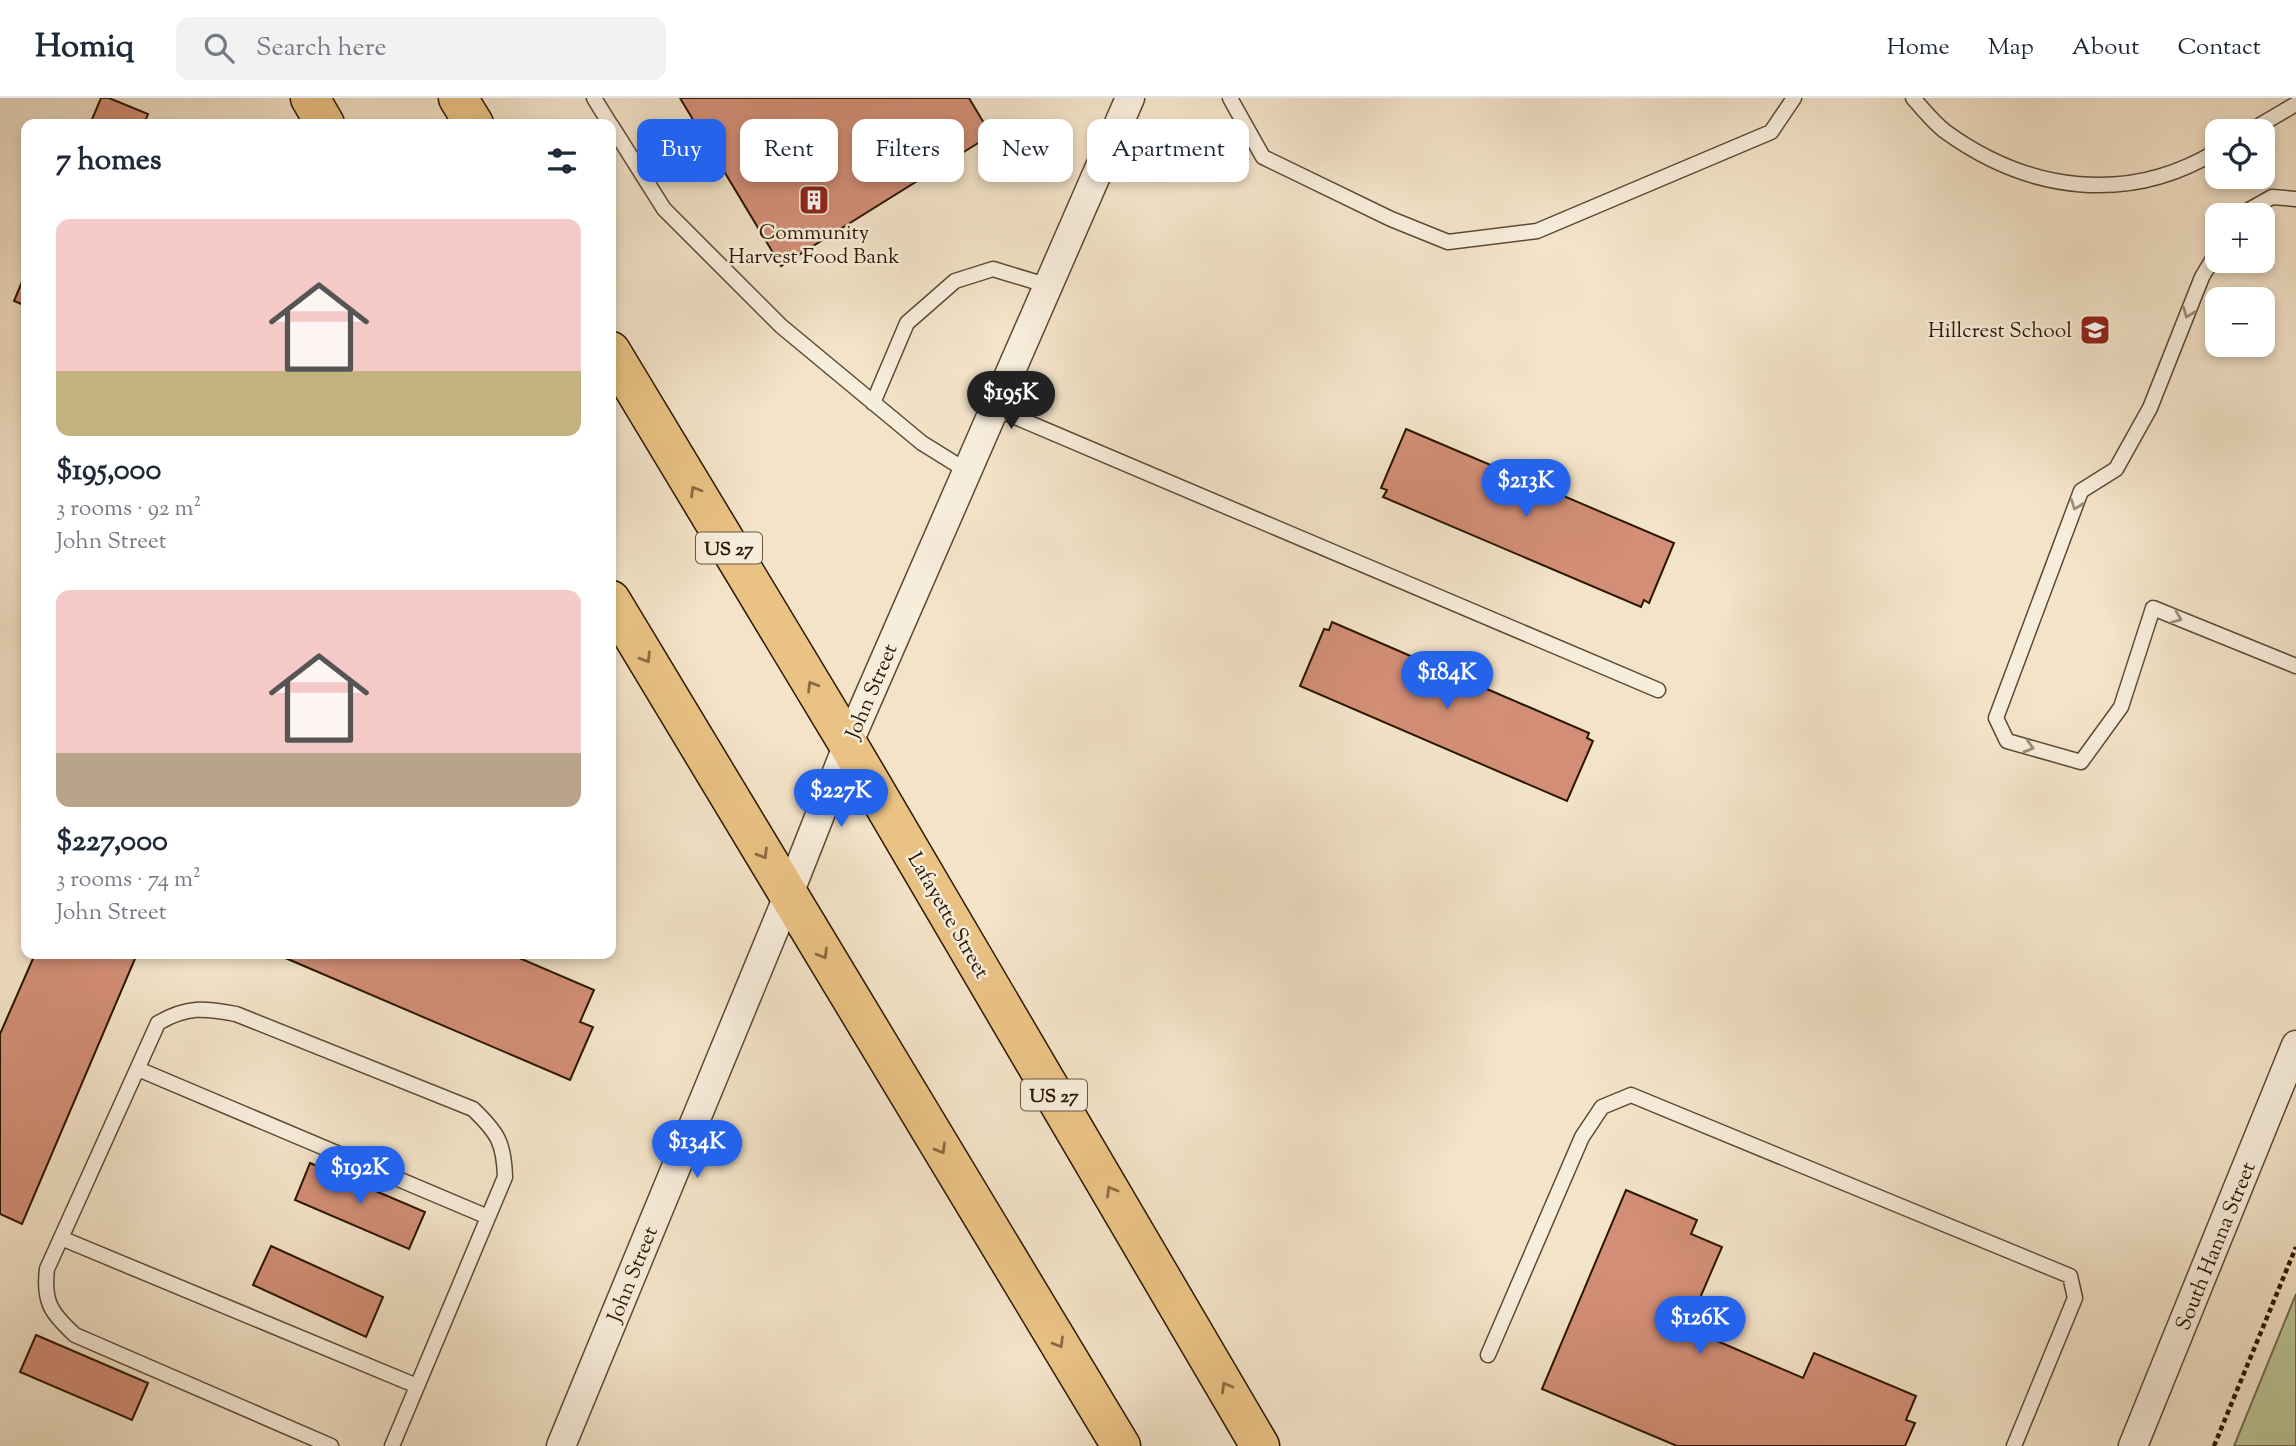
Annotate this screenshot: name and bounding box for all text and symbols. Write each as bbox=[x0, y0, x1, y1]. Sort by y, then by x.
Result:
search box bbox=[176, 17, 666, 80]
text: Homiq bbox=[35, 24, 134, 72]
icon: search bbox=[200, 29, 238, 67]
text: Search here bbox=[256, 30, 387, 67]
text: Home bbox=[1887, 31, 1950, 65]
text: Map bbox=[1988, 31, 2034, 65]
text: About bbox=[2072, 31, 2139, 65]
text: Contact bbox=[2177, 31, 2261, 65]
chip: Buy bbox=[637, 119, 726, 182]
chip: Rent bbox=[740, 119, 838, 182]
chip: Filters bbox=[852, 119, 964, 182]
chip: New bbox=[978, 119, 1073, 182]
chip: Apartment bbox=[1087, 119, 1249, 182]
map controls bbox=[2205, 119, 2275, 357]
button: locate bbox=[2205, 119, 2275, 189]
text: 7 homes bbox=[56, 140, 161, 183]
icon: filters bbox=[543, 142, 581, 180]
building icon: Community Harvest Food Bank bbox=[797, 183, 831, 217]
button: + bbox=[2205, 203, 2275, 273]
place label: Community Harvest Food Bank bbox=[728, 219, 900, 273]
icon: home bbox=[256, 264, 382, 390]
button: − bbox=[2205, 287, 2275, 357]
one-way arrow bbox=[2182, 307, 2196, 319]
school or university icon: Hillcrest School bbox=[2078, 313, 2112, 347]
place label: Hillcrest School bbox=[1928, 317, 2072, 347]
pin: $195K bbox=[962, 372, 1060, 431]
text: $195K bbox=[983, 377, 1039, 410]
text: $195,000 bbox=[56, 450, 161, 493]
pin: $213K bbox=[1477, 460, 1575, 519]
text: $213K bbox=[1498, 465, 1554, 498]
one-way arrow bbox=[690, 485, 703, 498]
text: 3 rooms · 92 m² bbox=[56, 493, 201, 526]
one-way arrow bbox=[2070, 498, 2084, 510]
text: John Street bbox=[56, 526, 167, 559]
road number: US 27 bbox=[696, 533, 762, 564]
one-way arrow bbox=[2171, 609, 2183, 623]
icon: home bbox=[256, 635, 382, 761]
street label: John Street bbox=[839, 639, 906, 745]
one-way arrow bbox=[638, 651, 651, 664]
pin: $184K bbox=[1398, 652, 1496, 711]
text: $184K bbox=[1417, 657, 1477, 690]
one-way arrow bbox=[808, 680, 821, 693]
one-way arrow bbox=[2023, 739, 2035, 754]
pin: $227K bbox=[792, 770, 890, 829]
text: $227K bbox=[810, 775, 872, 808]
text: $227,000 bbox=[56, 821, 168, 864]
one-way arrow bbox=[755, 846, 768, 859]
street label: Lafayette Street bbox=[899, 847, 996, 985]
text: 3 rooms · 74 m² bbox=[56, 864, 201, 897]
text: John Street bbox=[56, 897, 167, 930]
one-way arrow bbox=[815, 947, 828, 960]
road number: US 27 bbox=[1021, 1079, 1087, 1110]
pin: $134K bbox=[648, 1121, 746, 1180]
text: $134K bbox=[668, 1126, 726, 1159]
one-way arrow bbox=[933, 1141, 946, 1154]
pin: $192K bbox=[311, 1146, 409, 1206]
text: $192K bbox=[331, 1152, 389, 1185]
street label: South Hanna Street bbox=[2169, 1158, 2264, 1336]
one-way arrow bbox=[1106, 1186, 1119, 1199]
street label: John Street bbox=[601, 1222, 667, 1328]
pin: $126K bbox=[1651, 1296, 1749, 1356]
text: $126K bbox=[1671, 1302, 1729, 1335]
one-way arrow bbox=[1051, 1336, 1064, 1349]
one-way arrow bbox=[1221, 1382, 1234, 1395]

